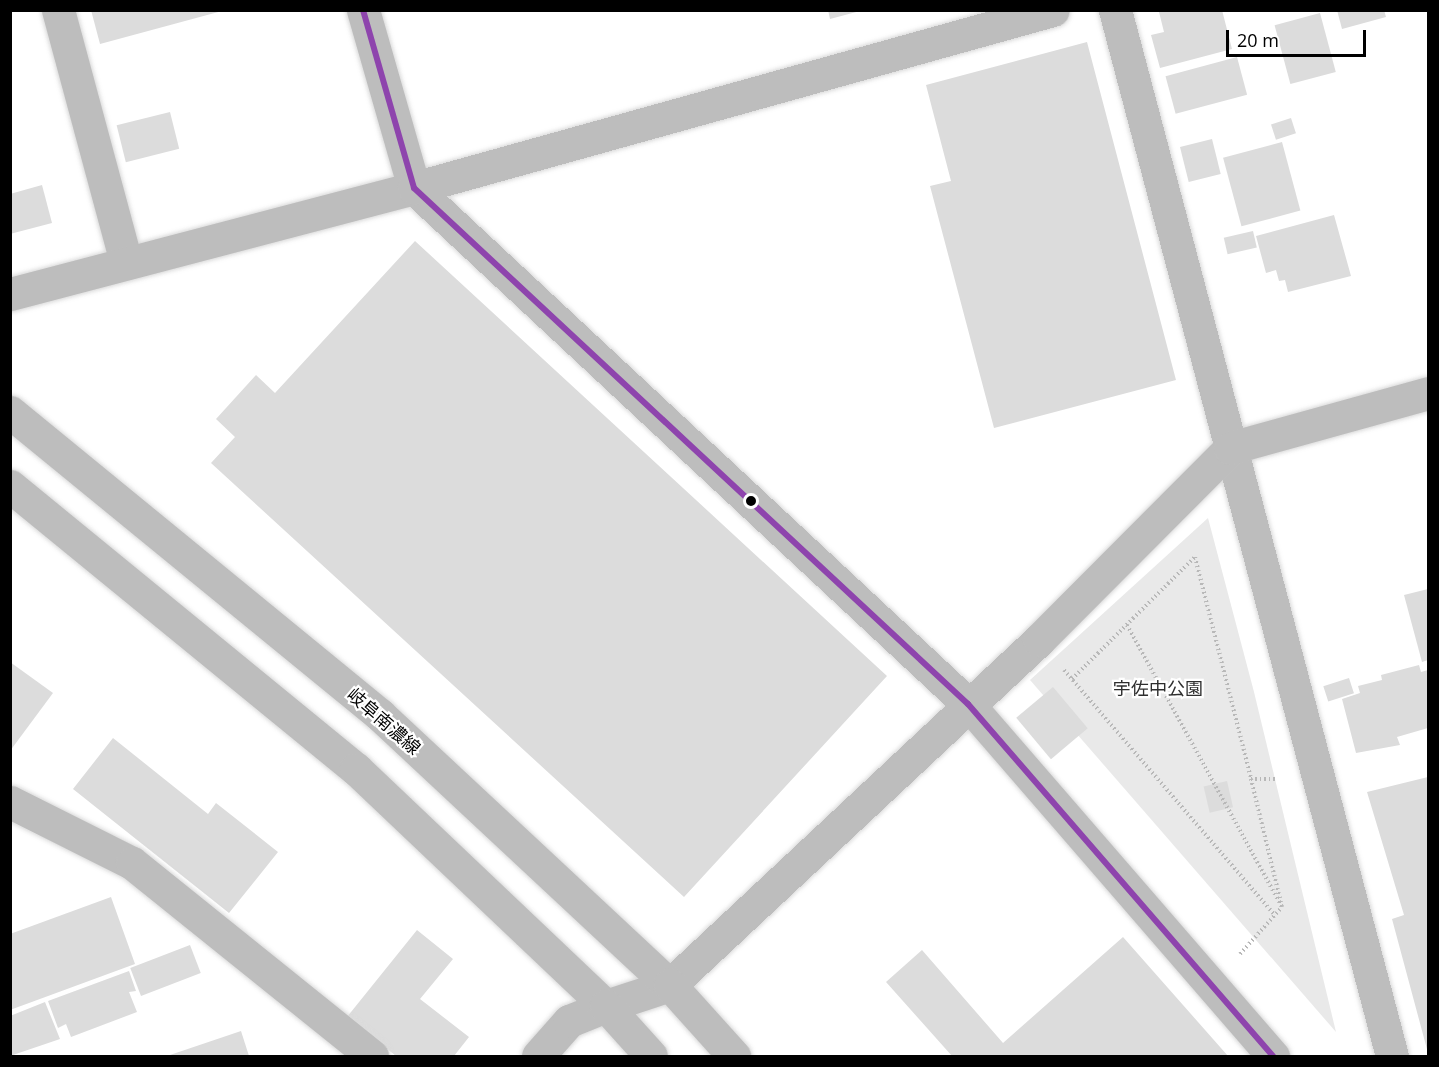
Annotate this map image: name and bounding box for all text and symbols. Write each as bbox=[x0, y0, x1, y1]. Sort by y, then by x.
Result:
scale bar bbox=[1229, 18, 1368, 56]
text: 20 m bbox=[1237, 28, 1279, 52]
unlabelled marker bbox=[745, 495, 757, 507]
park label: 宇佐中公園 bbox=[1113, 677, 1203, 699]
street label: 岐阜南濃線 bbox=[343, 683, 425, 759]

